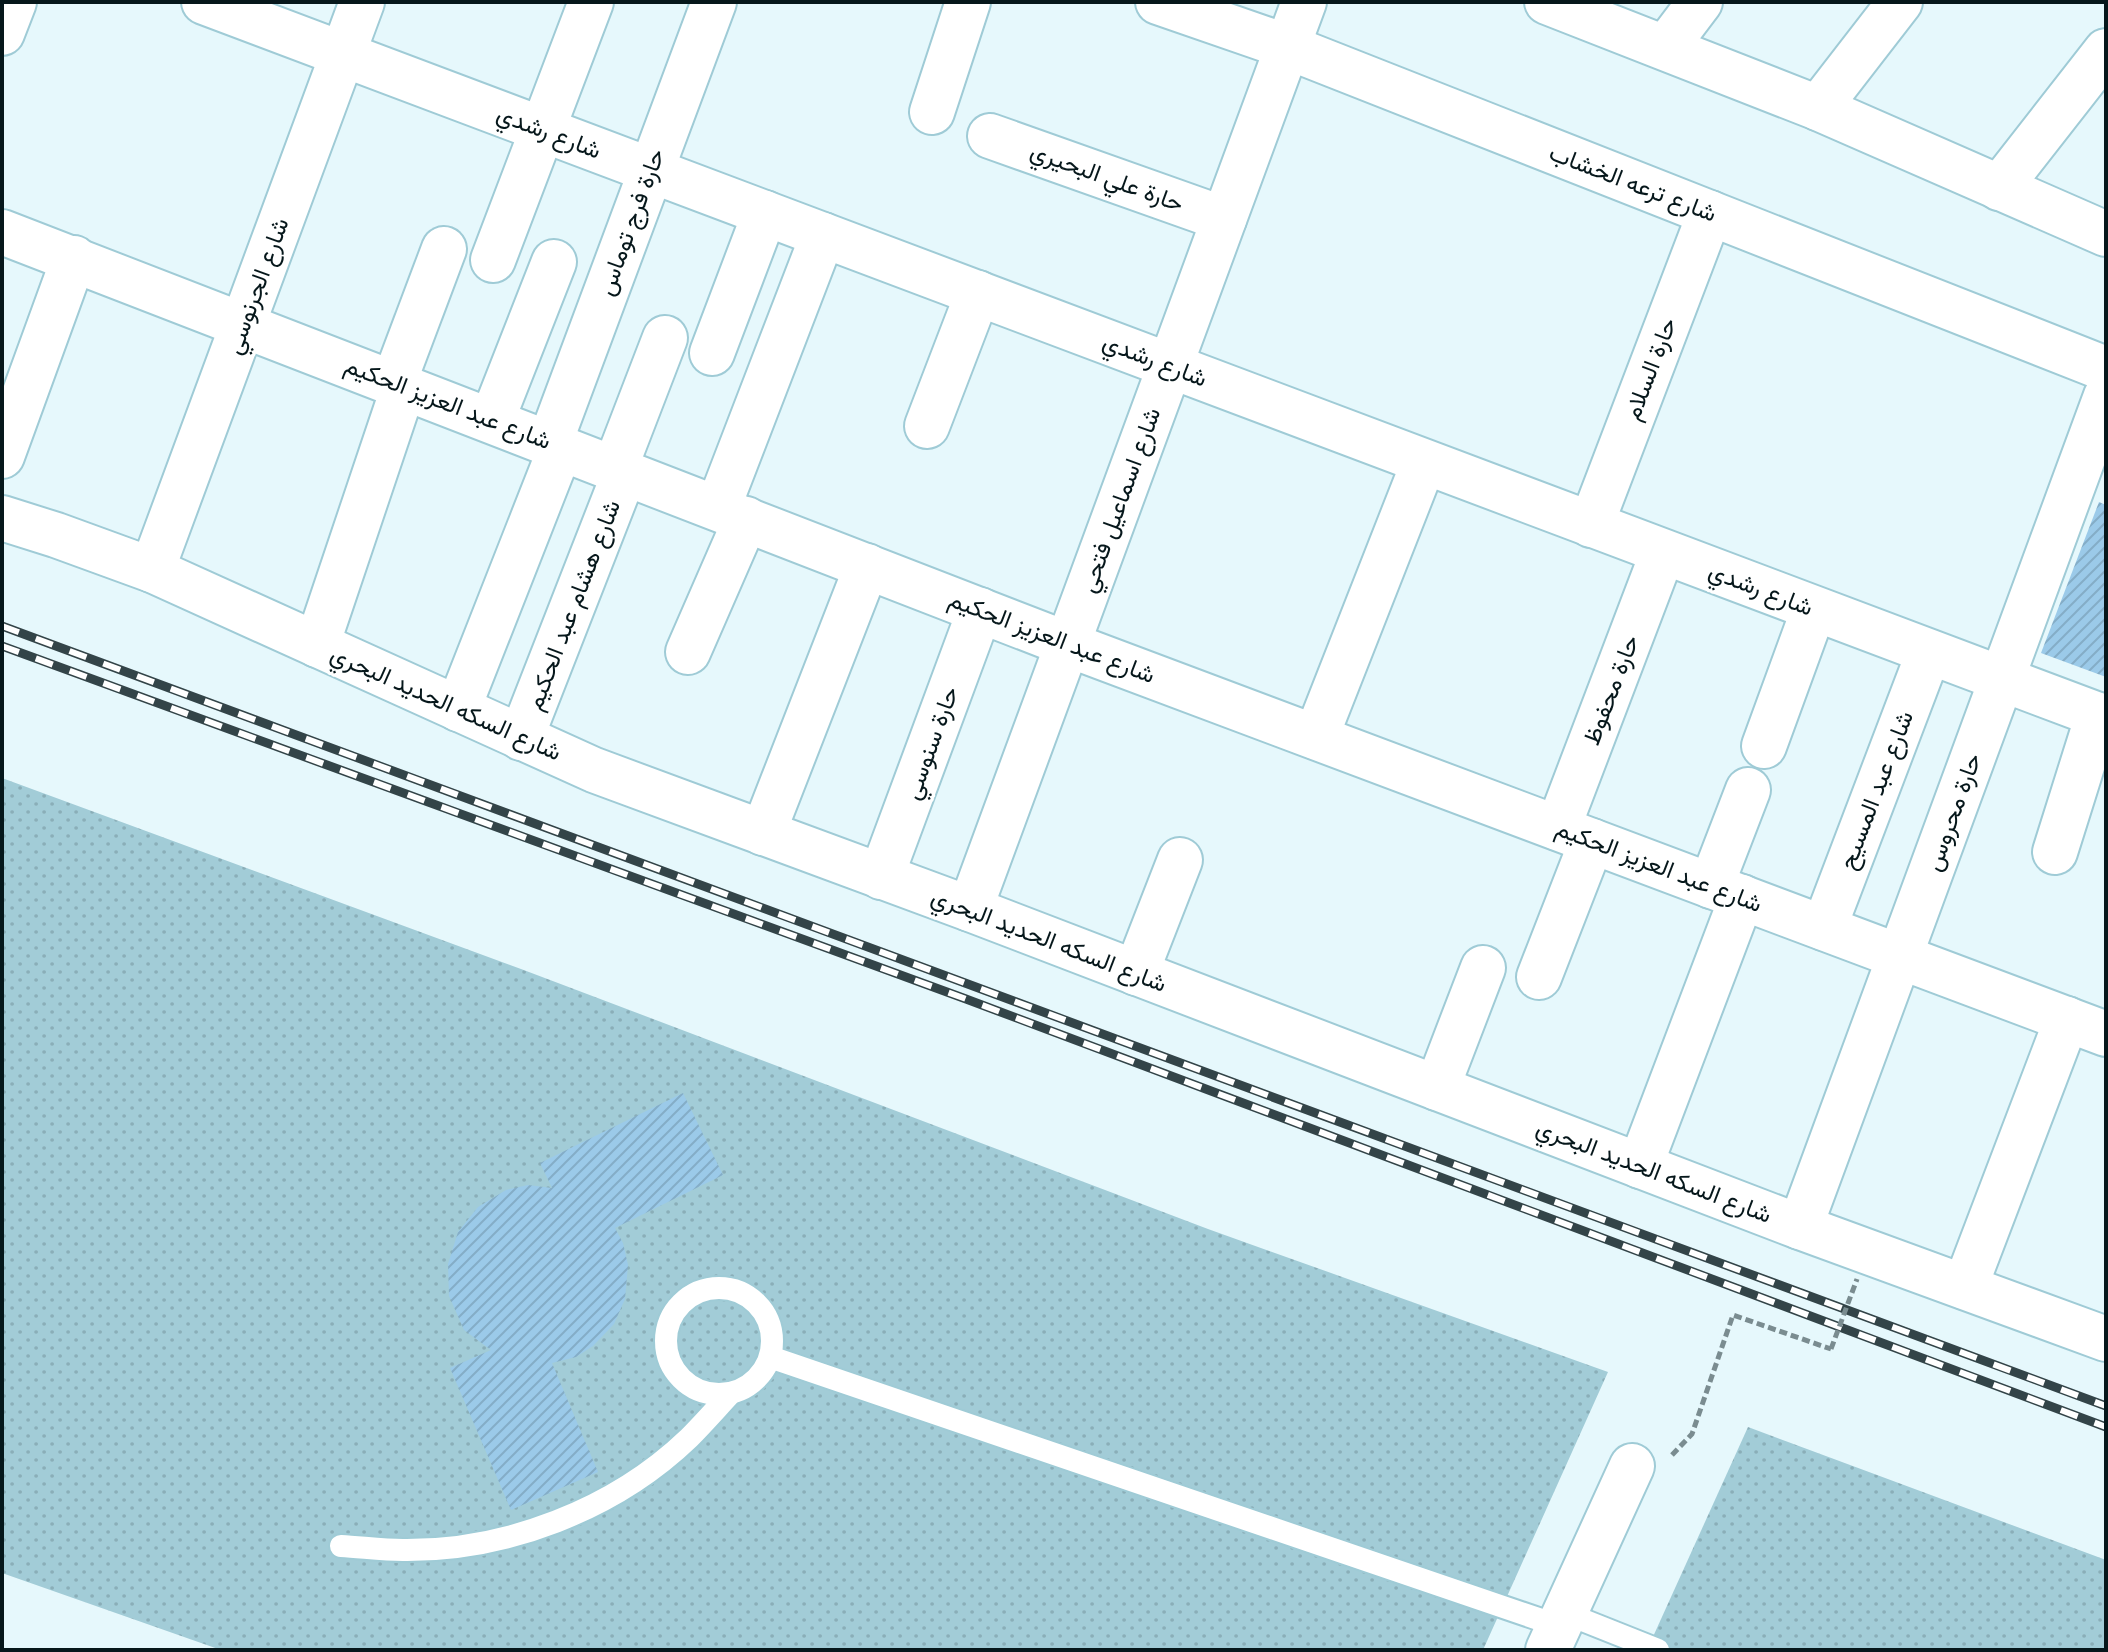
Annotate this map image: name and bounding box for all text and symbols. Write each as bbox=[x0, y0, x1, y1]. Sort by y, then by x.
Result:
street label: شارع رشدي bbox=[491, 96, 607, 169]
street label: حارة علي البحيري bbox=[1025, 133, 1189, 222]
street label: شارع ترعه الخشاب bbox=[1545, 135, 1722, 230]
street label: حارة فرج توماس bbox=[588, 143, 672, 300]
street label: شارع الجرنوسي bbox=[216, 213, 299, 360]
street label: حارة السلام bbox=[1614, 312, 1684, 425]
street label: شارع رشدي bbox=[1097, 324, 1213, 397]
street label: شارع عبد العزيز الحكيم bbox=[340, 347, 557, 457]
street label: شارع اسماعيل فتحي bbox=[1070, 402, 1171, 598]
street label: شارع هشام عبد الحكيم bbox=[516, 494, 628, 715]
street label: شارع رشدي bbox=[1703, 553, 1819, 626]
street label: شارع عبد العزيز الحكيم bbox=[944, 581, 1161, 691]
street label: حارة محفوظ bbox=[1573, 630, 1646, 749]
street label: شارع السكه الحديد البحري bbox=[324, 636, 567, 771]
street label: حارة سنوسي bbox=[894, 681, 969, 805]
street label: شارع عبد المسيح bbox=[1829, 705, 1922, 874]
street label: حارة محروس bbox=[1915, 748, 1988, 875]
street label: شارع عبد العزيز الحكيم bbox=[1551, 810, 1768, 920]
street label: شارع السكه الحديد البحري bbox=[926, 878, 1172, 1002]
street label: شارع السكه الحديد البحري bbox=[1531, 1109, 1777, 1233]

